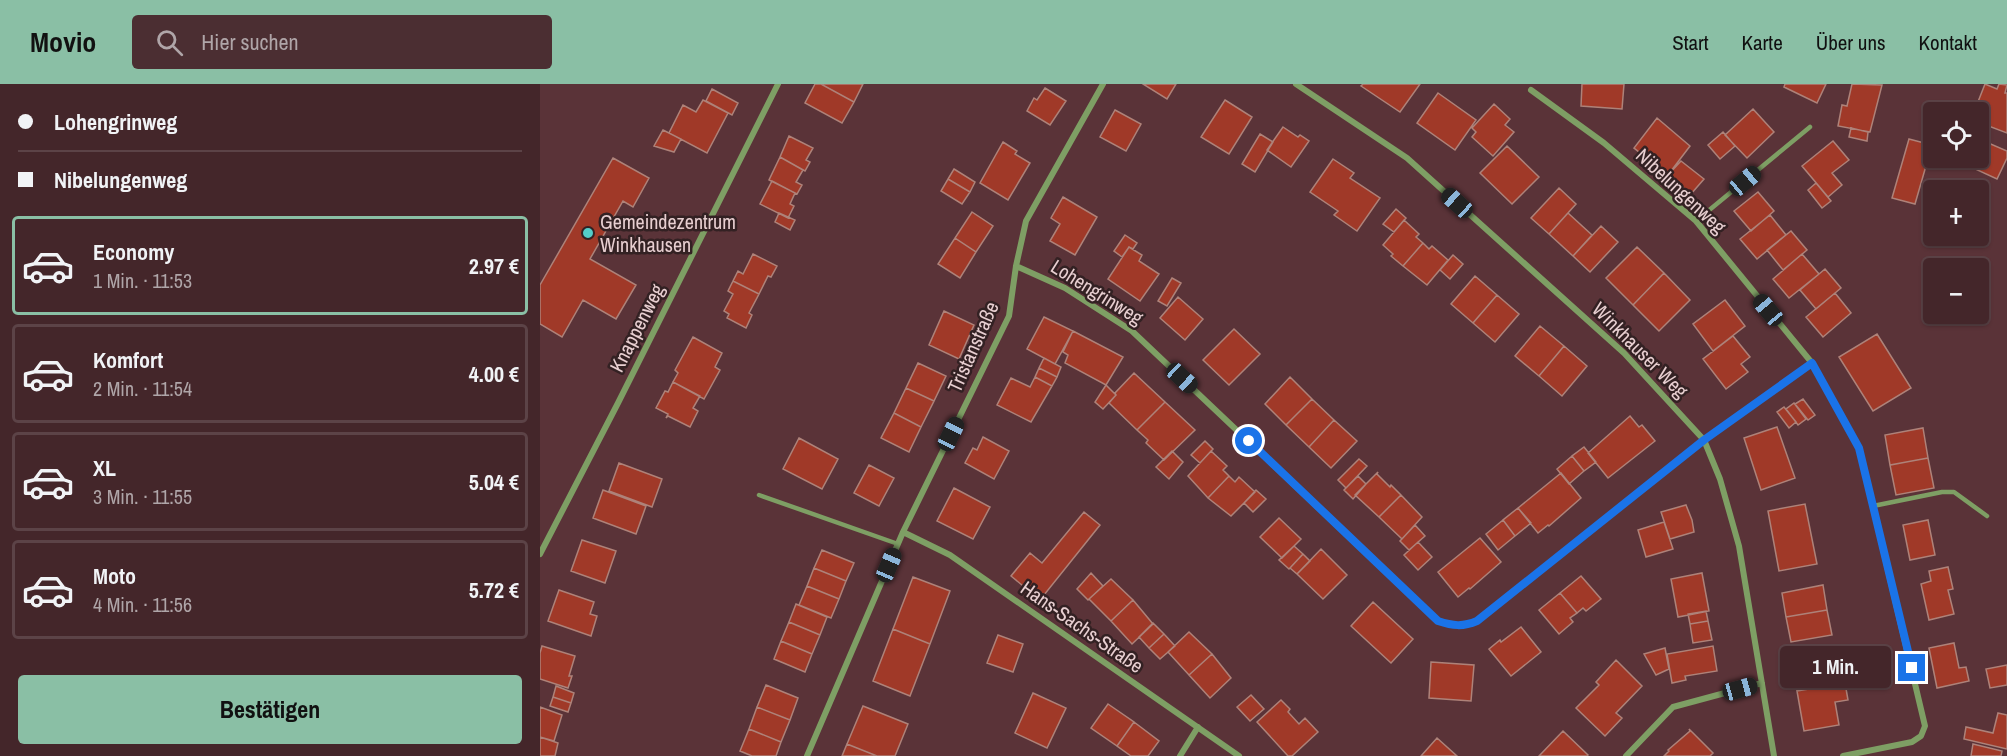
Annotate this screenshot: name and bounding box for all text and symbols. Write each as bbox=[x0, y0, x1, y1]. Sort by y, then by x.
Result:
search box bbox=[132, 15, 552, 69]
text: Movio bbox=[30, 23, 96, 61]
icon: search bbox=[153, 26, 186, 59]
text: Hier suchen bbox=[201, 27, 299, 57]
text: Start bbox=[1672, 28, 1709, 57]
text: Karte bbox=[1742, 28, 1783, 57]
text: Über uns bbox=[1816, 28, 1886, 57]
text: Kontakt bbox=[1919, 28, 1977, 57]
map controls bbox=[1923, 102, 1989, 324]
button: locate bbox=[1923, 102, 1989, 168]
text: Lohengrinweg bbox=[54, 107, 177, 137]
street label: Nibelungenweg bbox=[1630, 142, 1732, 239]
car bbox=[1725, 163, 1765, 199]
text: Nibelungenweg bbox=[54, 165, 187, 195]
button: + bbox=[1923, 180, 1989, 246]
car bbox=[1438, 184, 1476, 222]
place label: Gemeindezentrum Winkhausen bbox=[600, 208, 736, 258]
marker: Gemeindezentrum Winkhausen bbox=[581, 226, 595, 240]
text: Economy bbox=[93, 237, 174, 267]
icon: car bbox=[21, 239, 75, 293]
text: 2.97 € bbox=[469, 251, 519, 281]
street label: Lohengrinweg bbox=[1046, 253, 1148, 331]
button: − bbox=[1923, 258, 1989, 324]
text: 1 Min. · 11:53 bbox=[93, 267, 192, 294]
street label: Knappenweg bbox=[603, 279, 670, 377]
car bbox=[1750, 290, 1786, 330]
street label: Winkhauser Weg bbox=[1586, 296, 1694, 404]
street label: Tristanstraße bbox=[940, 297, 1005, 397]
text: Komfort bbox=[93, 345, 163, 375]
icon: car bbox=[21, 347, 75, 401]
text: 4.00 € bbox=[469, 359, 519, 389]
car bbox=[1163, 359, 1201, 397]
text: 2 Min. · 11:54 bbox=[93, 375, 192, 402]
car bbox=[935, 414, 967, 454]
route start bbox=[1235, 427, 1262, 454]
text: XL bbox=[93, 453, 116, 483]
icon: car bbox=[21, 455, 75, 509]
text: 5.04 € bbox=[469, 467, 519, 497]
text: 3 Min. · 11:55 bbox=[93, 483, 192, 510]
car bbox=[874, 545, 904, 585]
text: Moto bbox=[93, 561, 136, 591]
icon: car bbox=[21, 563, 75, 617]
street label: Hans-Sachs-Straße bbox=[1016, 574, 1149, 679]
text: 5.72 € bbox=[469, 575, 519, 605]
text: 4 Min. · 11:56 bbox=[93, 591, 192, 618]
callout: 1 Min. bbox=[1780, 647, 1891, 689]
text: 1 Min. bbox=[1812, 653, 1859, 680]
route end bbox=[1898, 654, 1925, 681]
button: Bestätigen bbox=[18, 675, 522, 744]
car bbox=[1720, 676, 1760, 702]

